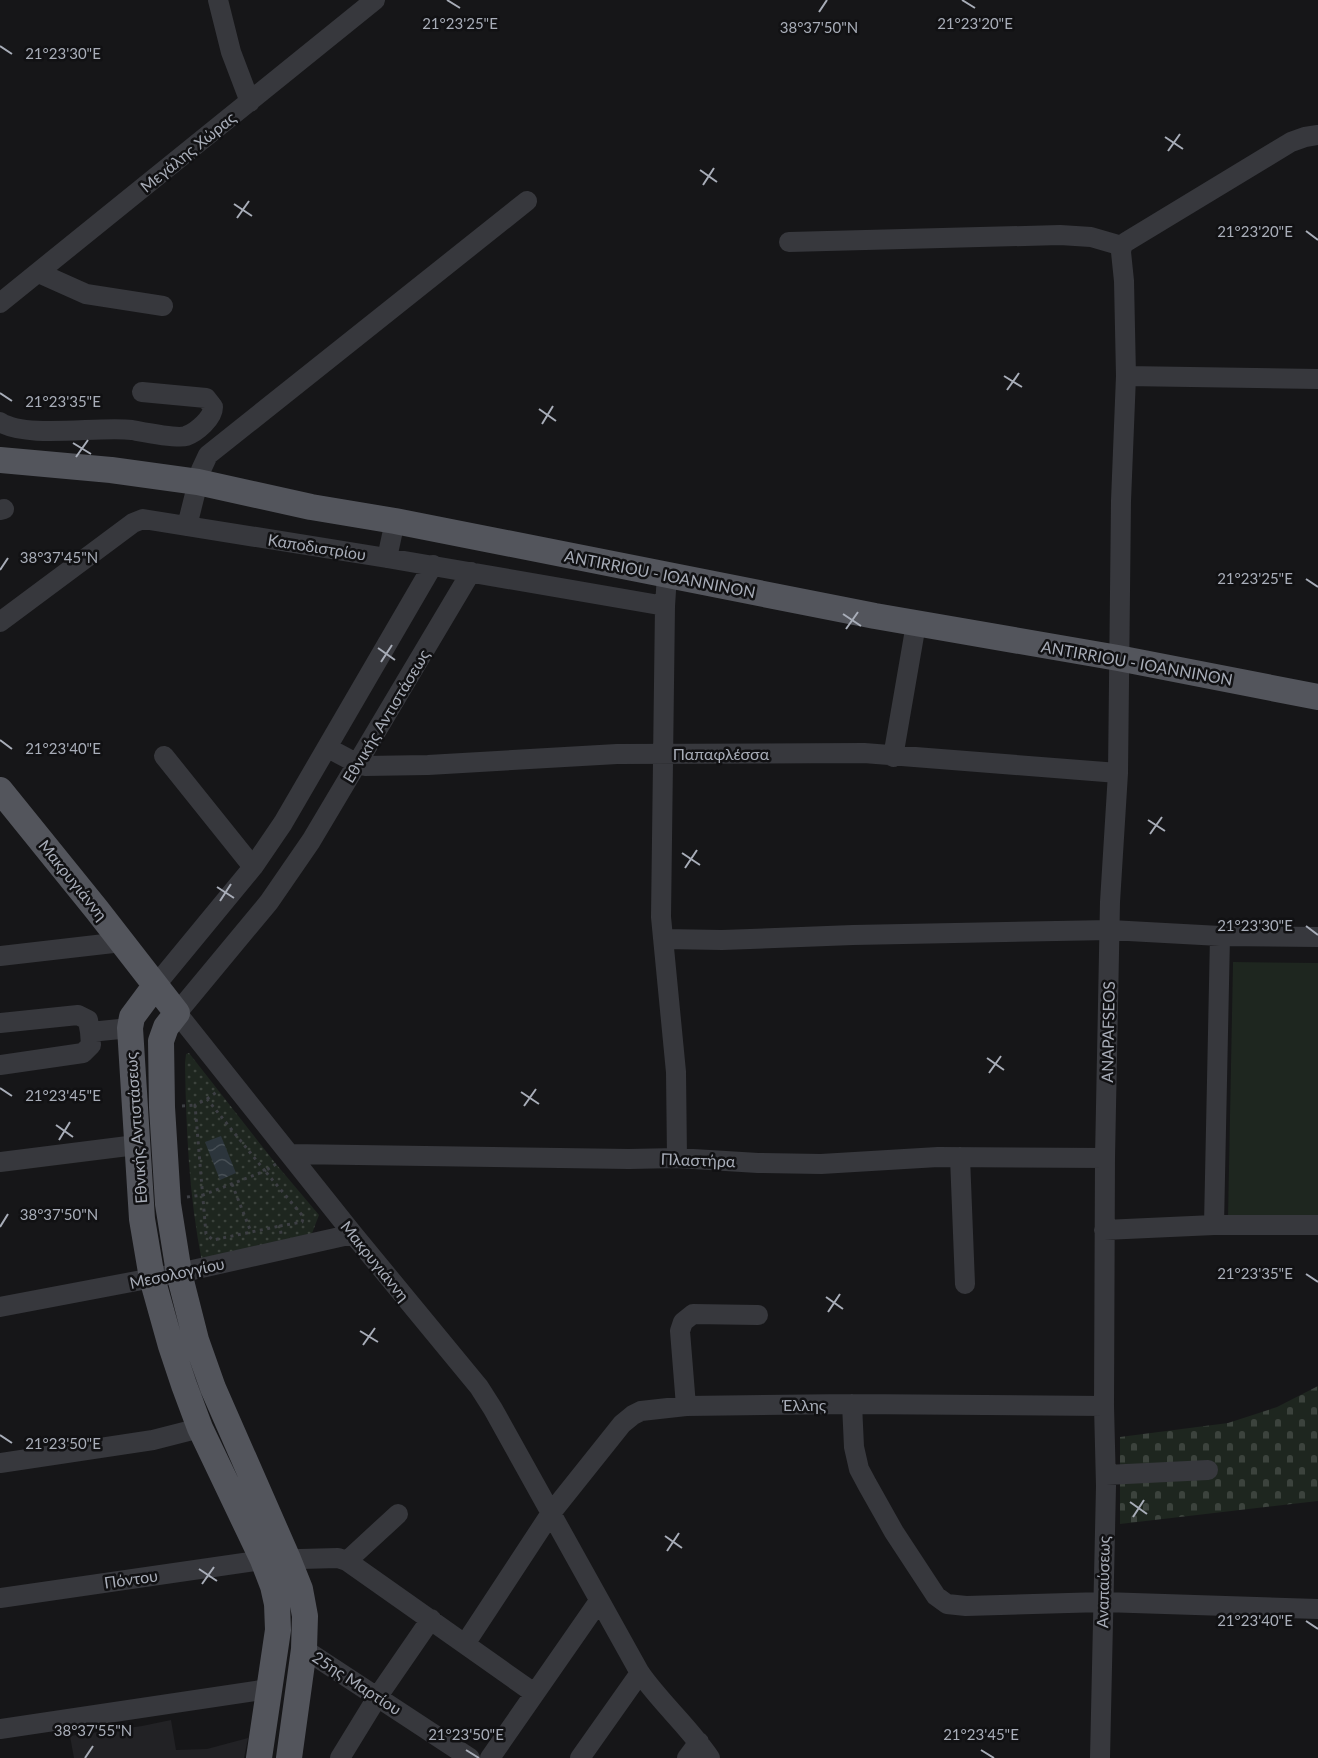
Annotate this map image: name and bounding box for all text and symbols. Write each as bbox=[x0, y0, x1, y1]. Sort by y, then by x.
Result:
text: 21°23'25"E bbox=[422, 14, 498, 32]
text: 21°23'20"E bbox=[937, 14, 1013, 32]
text: 38°37'50"N bbox=[780, 18, 858, 36]
text: 21°23'30"E bbox=[25, 44, 101, 62]
street label: Μεγάλης Χώρας bbox=[136, 107, 240, 196]
text: 21°23'20"E bbox=[1217, 222, 1293, 240]
text: 21°23'35"E bbox=[25, 392, 101, 410]
street label: Καποδιστρίου bbox=[267, 529, 368, 564]
street label: ANTIRRIOU - IOANNINON bbox=[563, 546, 757, 601]
text: 38°37'45"N bbox=[20, 548, 98, 566]
text: 21°23'25"E bbox=[1217, 569, 1293, 587]
street label: ANTIRRIOU - IOANNINON bbox=[1040, 636, 1234, 689]
street label: Εθνικής Αντιστάσεως bbox=[338, 645, 433, 786]
text: 21°23'40"E bbox=[25, 739, 101, 757]
street label: Παπαφλέσσα bbox=[673, 744, 770, 763]
street label: Μακρυγιάννη bbox=[35, 836, 112, 924]
text: 21°23'30"E bbox=[1217, 916, 1293, 934]
street label: ANAPAFSEOS bbox=[1097, 981, 1118, 1083]
street label: Εθνικής Αντιστάσεως bbox=[121, 1051, 150, 1204]
text: 21°23'45"E bbox=[25, 1086, 101, 1104]
street label: Πλαστήρα bbox=[660, 1149, 736, 1170]
text: 38°37'50"N bbox=[20, 1205, 98, 1223]
street label: Μακρυγιάννη bbox=[337, 1217, 414, 1305]
street label: Μεσολογγίου bbox=[128, 1253, 226, 1292]
text: 21°23'35"E bbox=[1217, 1264, 1293, 1282]
street label: Έλλης bbox=[782, 1395, 827, 1414]
text: 21°23'50"E bbox=[25, 1434, 101, 1452]
street label: Αναπαύσεως bbox=[1092, 1535, 1113, 1628]
street label: Πόντου bbox=[103, 1565, 159, 1592]
text: 21°23'40"E bbox=[1217, 1611, 1293, 1629]
street label: 25ης Μαρτίου bbox=[309, 1647, 405, 1718]
text: 38°37'55"N bbox=[54, 1721, 132, 1739]
text: 21°23'50"E bbox=[428, 1725, 504, 1743]
text: 21°23'45"E bbox=[943, 1725, 1019, 1743]

